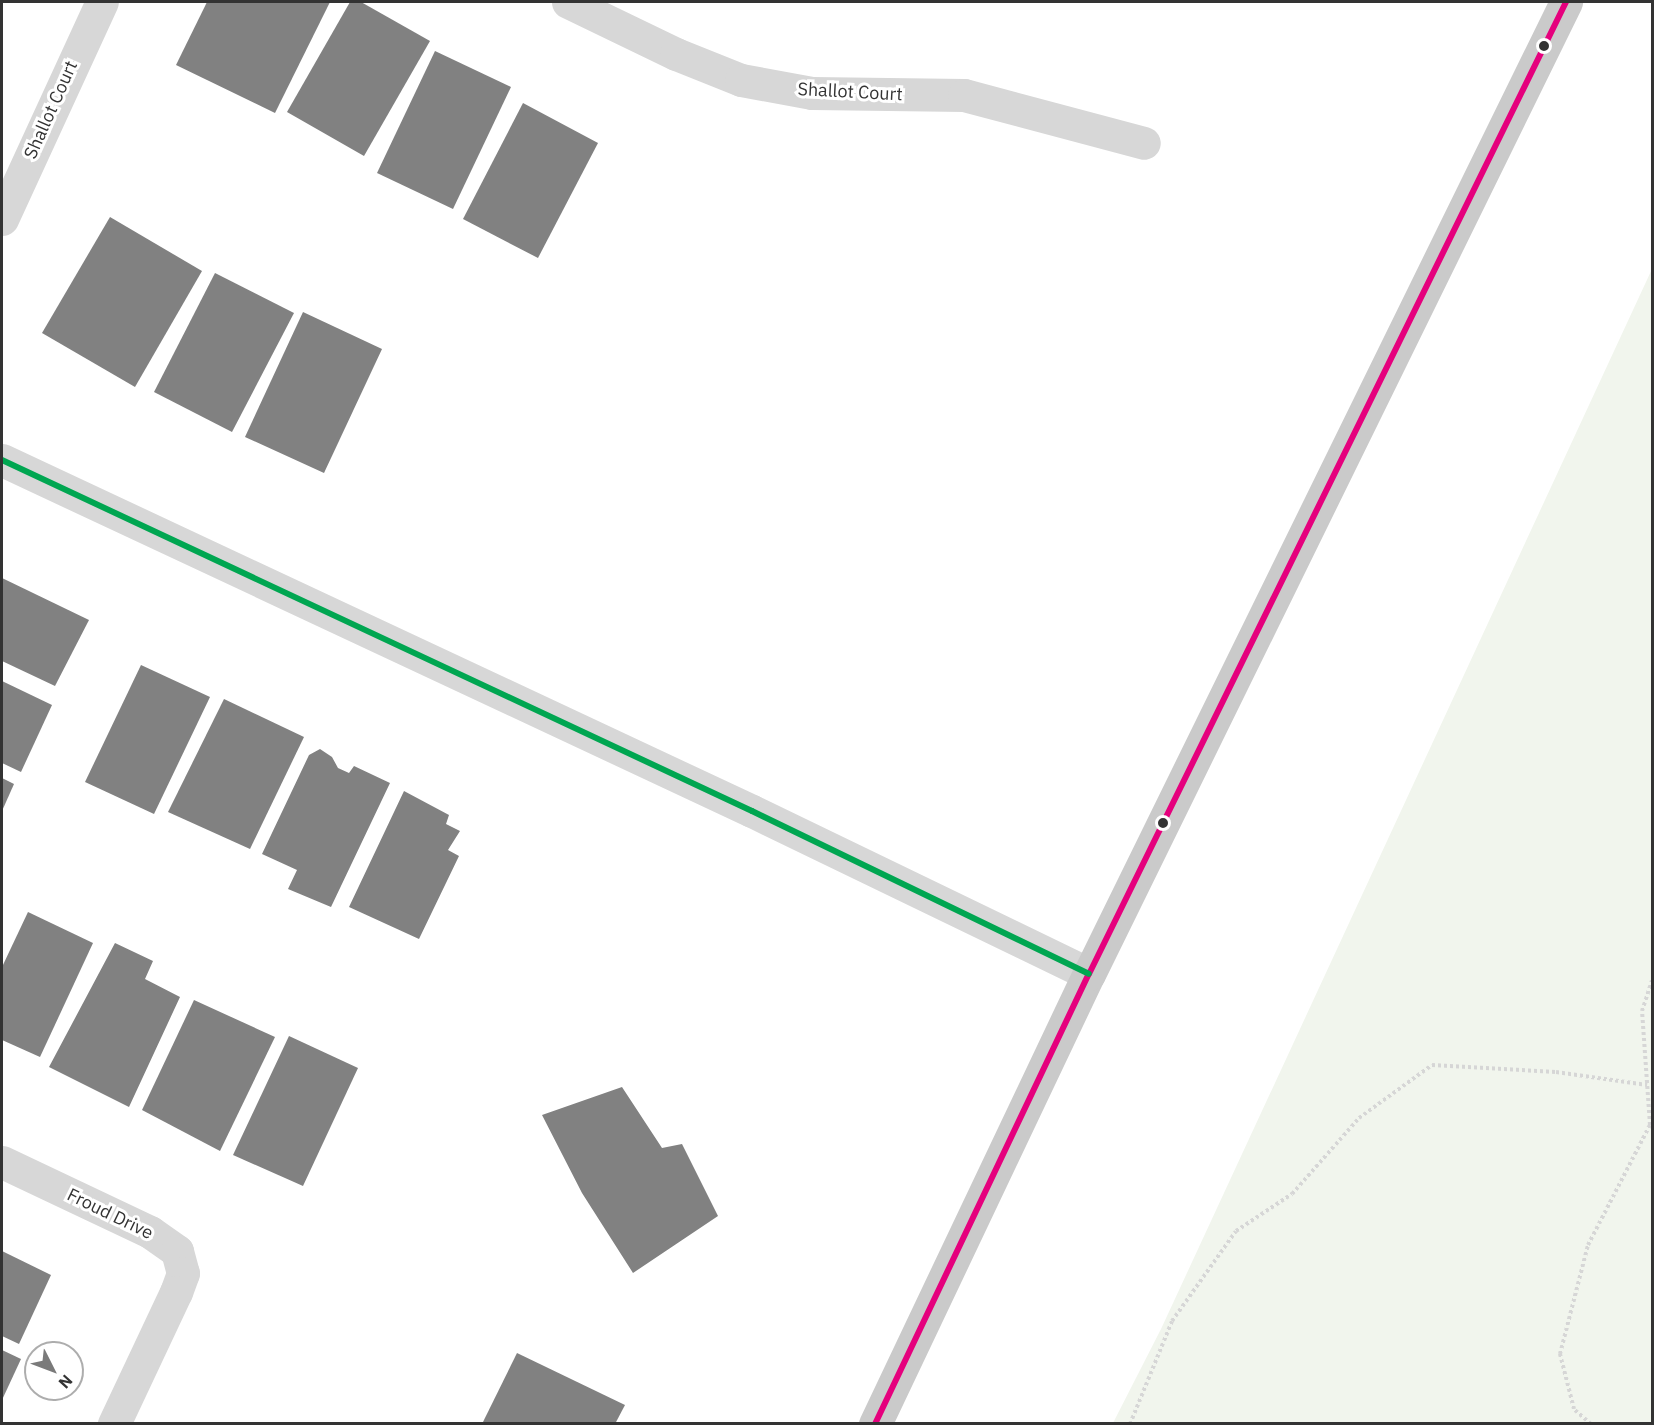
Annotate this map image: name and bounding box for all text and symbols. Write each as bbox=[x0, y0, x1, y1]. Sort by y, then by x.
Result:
unlabelled marker bbox=[1538, 40, 1550, 52]
street label: Shallot Court bbox=[20, 58, 82, 162]
street label: Shallot Court bbox=[797, 78, 903, 106]
unlabelled marker bbox=[1157, 817, 1169, 829]
street label: Froud Drive bbox=[63, 1184, 157, 1244]
north arrow bbox=[24, 1341, 84, 1401]
text: N bbox=[55, 1371, 77, 1393]

